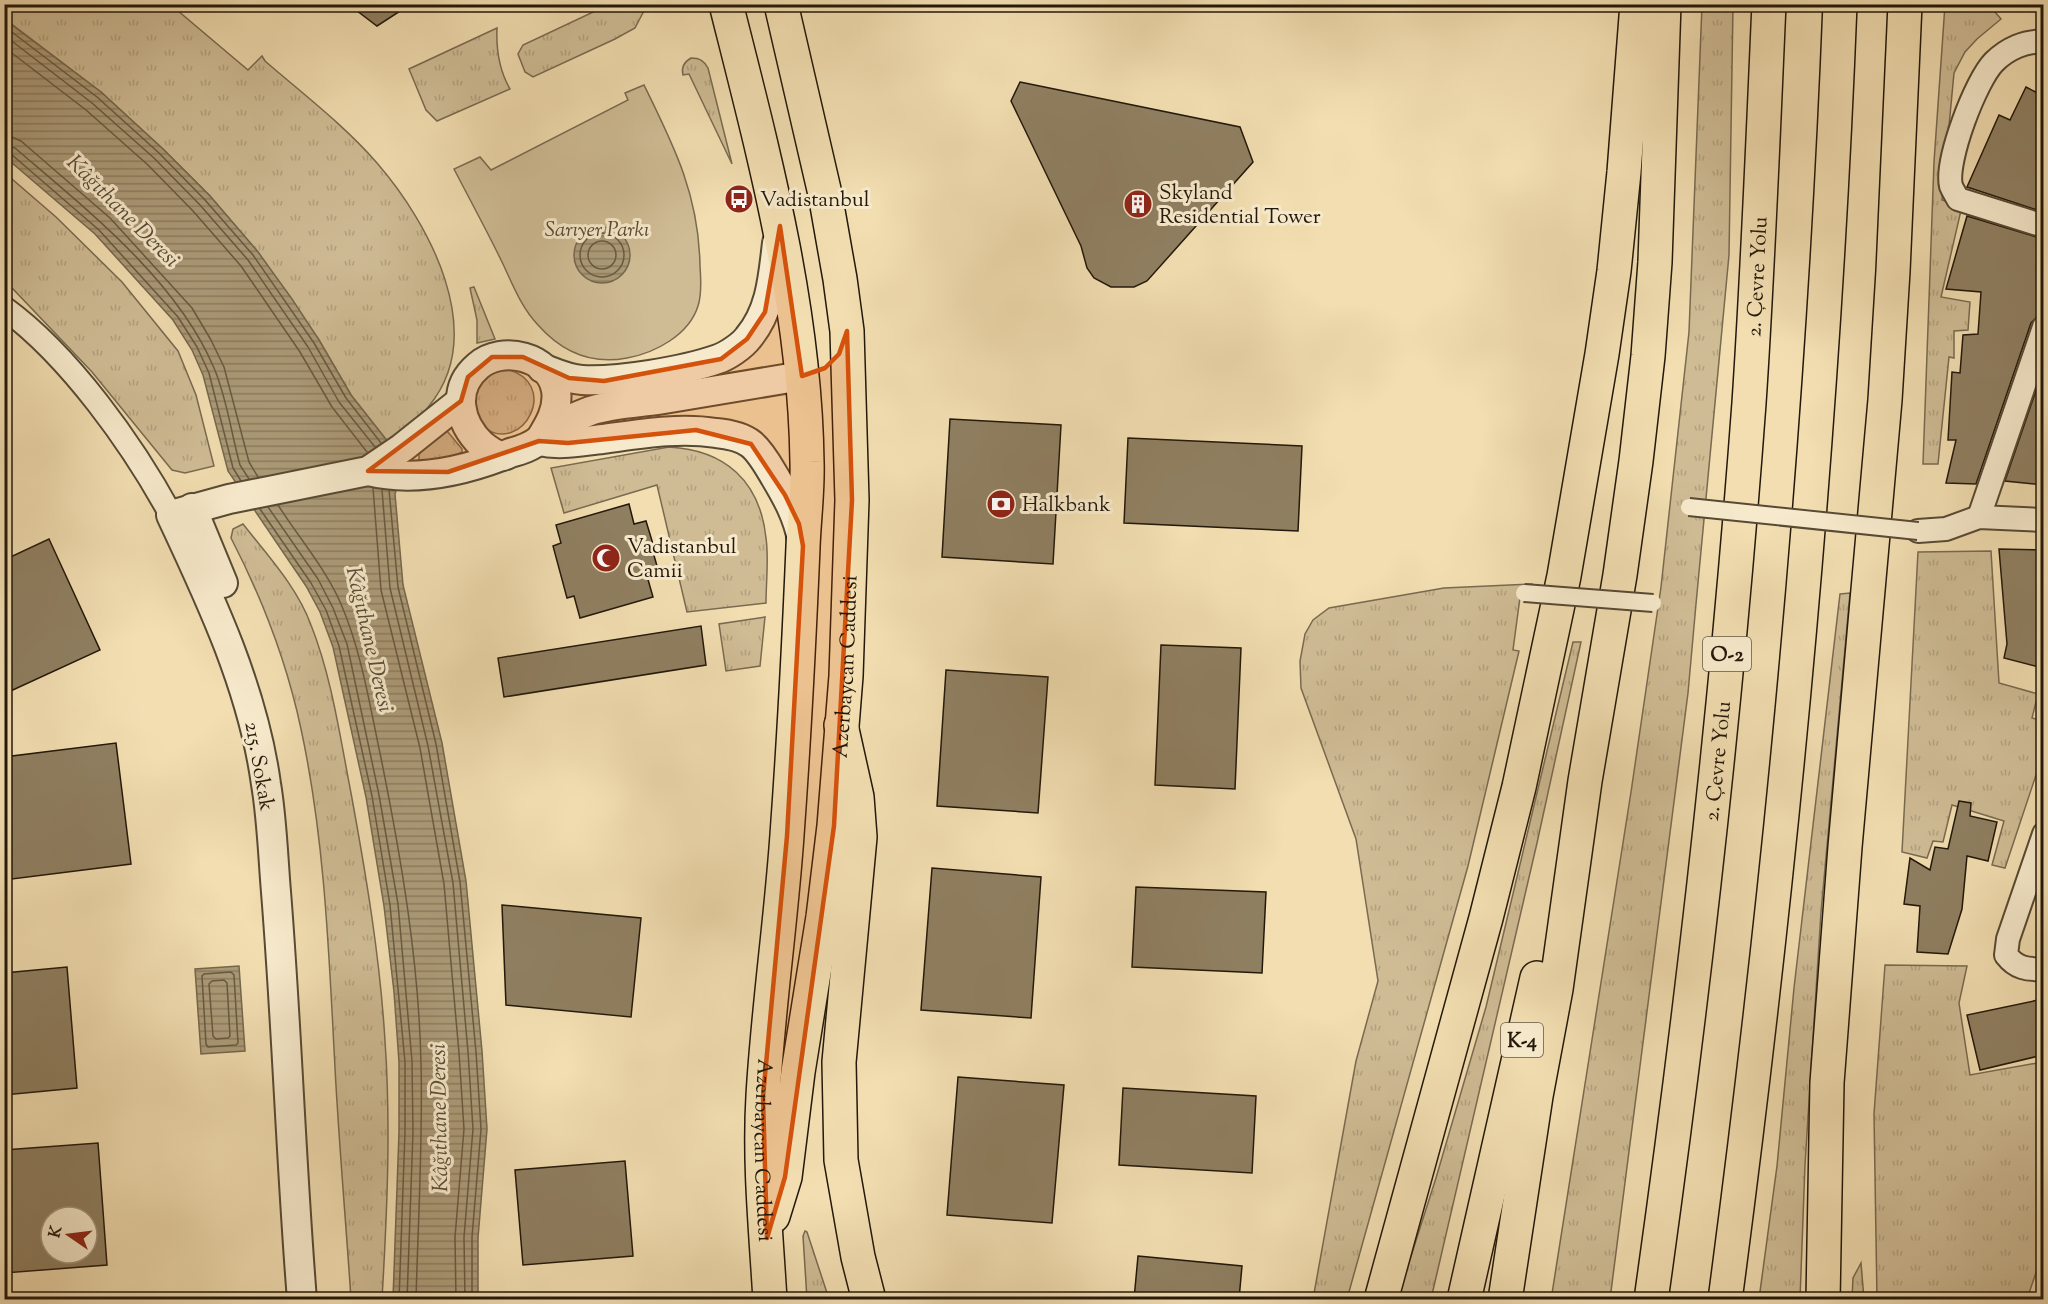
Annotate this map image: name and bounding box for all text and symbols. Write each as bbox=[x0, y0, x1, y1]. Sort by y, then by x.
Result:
water label: Kâğıthane Deresi bbox=[58, 148, 186, 276]
place label: Skyland Residential Tower bbox=[1159, 179, 1321, 233]
bus stop icon: Vadistanbul bbox=[723, 183, 755, 215]
place label: Vadistanbul bbox=[760, 186, 870, 216]
building icon: Skyland Residential Tower bbox=[1122, 188, 1154, 220]
park label: Sarıyer Parkı bbox=[545, 216, 649, 246]
street label: 2. Çevre Yolu bbox=[1740, 216, 1776, 338]
bank icon: Halkbank bbox=[985, 488, 1017, 520]
place label: Halkbank bbox=[1022, 491, 1111, 521]
place label: Vadistanbul Camii bbox=[627, 533, 737, 587]
mosque icon: Vadistanbul Camii bbox=[590, 542, 622, 574]
water label: Kâğıthane Deresi bbox=[336, 564, 400, 716]
street label: Azerbaycan Caddesi bbox=[826, 575, 866, 759]
road number: O-2 bbox=[1703, 637, 1751, 671]
street label: 2. Çevre Yolu bbox=[1698, 700, 1740, 823]
street label: 215. Sokak bbox=[235, 719, 281, 814]
road number: K-4 bbox=[1501, 1023, 1543, 1057]
water label: Kâğıthane Deresi bbox=[424, 1043, 458, 1192]
street label: Azerbaycan Caddesi bbox=[745, 1057, 779, 1243]
north arrow bbox=[39, 1205, 99, 1265]
text: K bbox=[44, 1223, 70, 1240]

